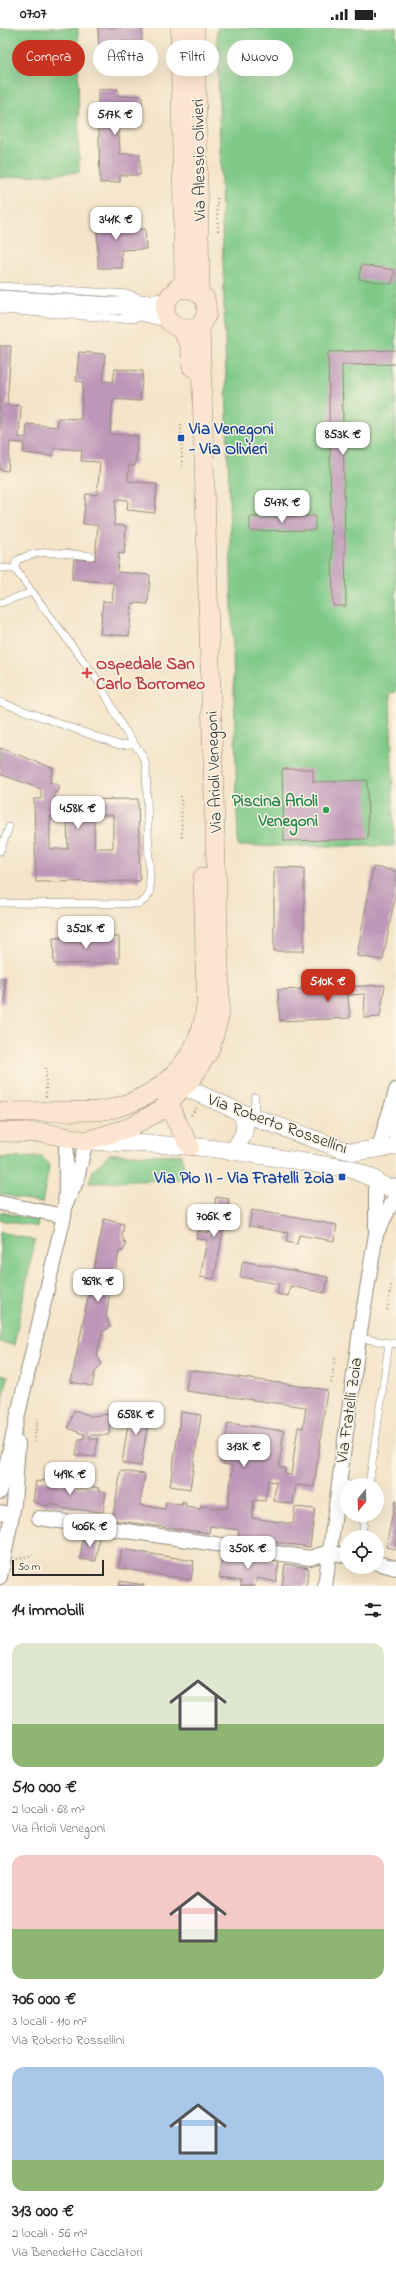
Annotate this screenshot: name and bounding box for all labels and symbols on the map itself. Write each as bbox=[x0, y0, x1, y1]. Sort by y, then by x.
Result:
street label: Via Alessio Olivieri bbox=[186, 99, 213, 222]
pin: 517K € bbox=[82, 102, 148, 136]
pin: 341K € bbox=[83, 207, 149, 241]
place label: Via Venegoni - Via Olivieri bbox=[188, 417, 274, 462]
pin: 853K € bbox=[310, 422, 376, 456]
marker: Via Venegoni - Via Olivieri bbox=[176, 433, 186, 443]
pin: 547K € bbox=[249, 490, 315, 524]
place label: Ospedale San Carlo Borromeo bbox=[96, 652, 205, 697]
marker: Ospedale San Carlo Borromeo bbox=[81, 667, 93, 679]
street label: Via Arioli Venegoni bbox=[200, 710, 231, 834]
place label: Piscina Arioli Venegoni bbox=[232, 789, 318, 836]
pin: 458K € bbox=[45, 796, 111, 830]
marker: Piscina Arioli Venegoni bbox=[321, 805, 331, 815]
pin: 352K € bbox=[53, 916, 119, 950]
pin: 510K € bbox=[295, 969, 361, 1003]
street label: Via Roberto Rossellini bbox=[203, 1087, 351, 1161]
place label: Via Pio II - Via Fratelli Zoia bbox=[153, 1166, 334, 1191]
marker: Via Pio II - Via Fratelli Zoia bbox=[337, 1172, 347, 1182]
pin: 706K € bbox=[181, 1204, 247, 1238]
pin: 969K € bbox=[65, 1269, 131, 1303]
street label: Via Fratelli Zoia bbox=[330, 1356, 369, 1466]
pin: 658K € bbox=[103, 1402, 169, 1436]
pin: 313K € bbox=[211, 1434, 277, 1468]
pin: 419K € bbox=[37, 1462, 103, 1496]
north arrow bbox=[340, 1478, 384, 1522]
pin: 406K € bbox=[57, 1514, 123, 1548]
pin: 350K € bbox=[215, 1536, 281, 1570]
scale bar bbox=[12, 1558, 104, 1577]

